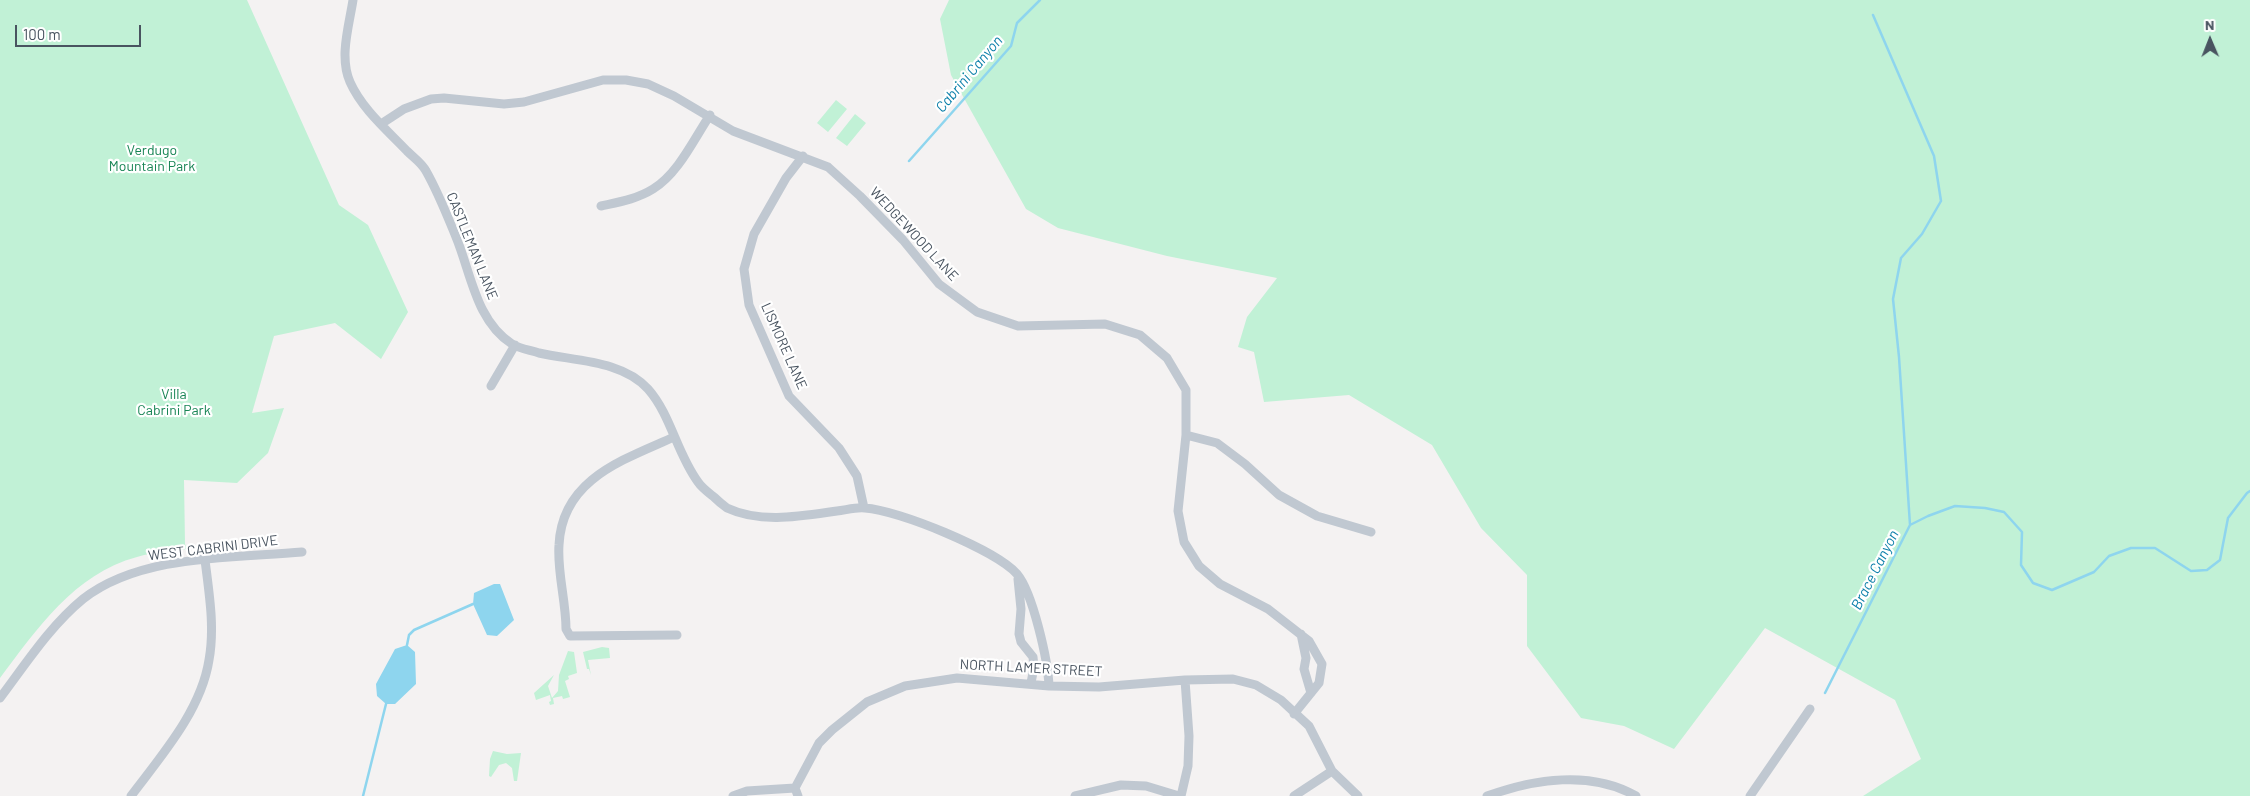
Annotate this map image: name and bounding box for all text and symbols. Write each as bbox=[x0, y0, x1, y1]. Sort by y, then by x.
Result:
scale bar bbox=[18, 15, 144, 47]
north arrow bbox=[2185, 15, 2235, 65]
text: N bbox=[2205, 16, 2215, 33]
text: 100 m bbox=[23, 25, 61, 43]
water label: Cabrini Canyon bbox=[932, 32, 1006, 116]
park label: Verdugo Mountain Park bbox=[109, 142, 195, 174]
street label: WEDGEWOOD LANE bbox=[866, 184, 962, 284]
street label: CASTLEMAN LANE bbox=[443, 190, 501, 302]
street label: LISMORE LANE bbox=[757, 300, 811, 392]
park label: Villa Cabrini Park bbox=[137, 386, 211, 418]
water label: Brace Canyon bbox=[1847, 527, 1903, 613]
street label: WEST CABRINI DRIVE bbox=[147, 532, 279, 564]
street label: NORTH LAMER STREET bbox=[959, 656, 1103, 680]

